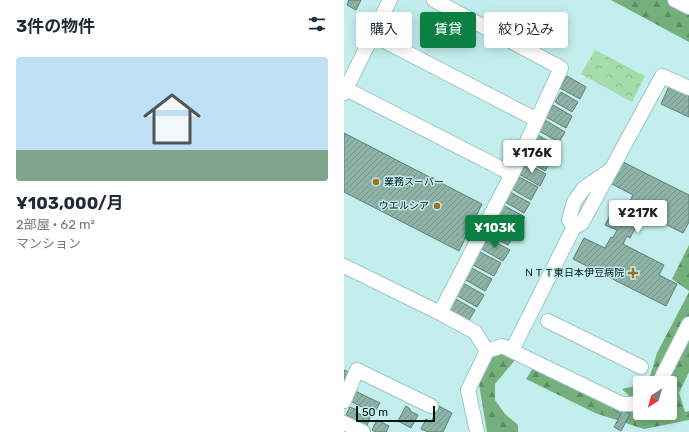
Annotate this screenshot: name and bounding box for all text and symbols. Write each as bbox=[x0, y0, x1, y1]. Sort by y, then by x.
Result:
chip: 購入 bbox=[356, 12, 412, 48]
chip: 賃貸 bbox=[420, 12, 476, 48]
chip: 絞り込み bbox=[484, 12, 568, 48]
icon: filters bbox=[306, 13, 328, 35]
text: 3件の物件 bbox=[16, 16, 95, 36]
icon: home bbox=[136, 83, 208, 155]
pin: ¥176K bbox=[504, 140, 560, 174]
text: ¥176K bbox=[512, 145, 552, 160]
place label: 業務スーパー bbox=[384, 176, 444, 188]
marker: 業務スーパー bbox=[371, 177, 381, 187]
text: ¥103,000/月 bbox=[16, 193, 124, 213]
place label: ウエルシア bbox=[379, 200, 429, 212]
pin: ¥217K bbox=[610, 200, 666, 234]
marker: ウエルシア bbox=[432, 201, 442, 211]
text: ¥217K bbox=[618, 205, 658, 220]
pin: ¥103K bbox=[467, 215, 523, 249]
text: 2部屋 · 62 m² bbox=[16, 217, 95, 232]
text: ¥103K bbox=[474, 220, 516, 235]
text: マンション bbox=[16, 236, 81, 251]
place label: ＮＴＴ東日本伊豆病院 bbox=[524, 267, 624, 279]
marker: ＮＴＴ東日本伊豆病院 bbox=[627, 267, 639, 279]
north arrow bbox=[633, 376, 677, 420]
map controls bbox=[633, 376, 677, 420]
scale bar bbox=[356, 404, 435, 423]
text: 50 m bbox=[362, 406, 388, 419]

